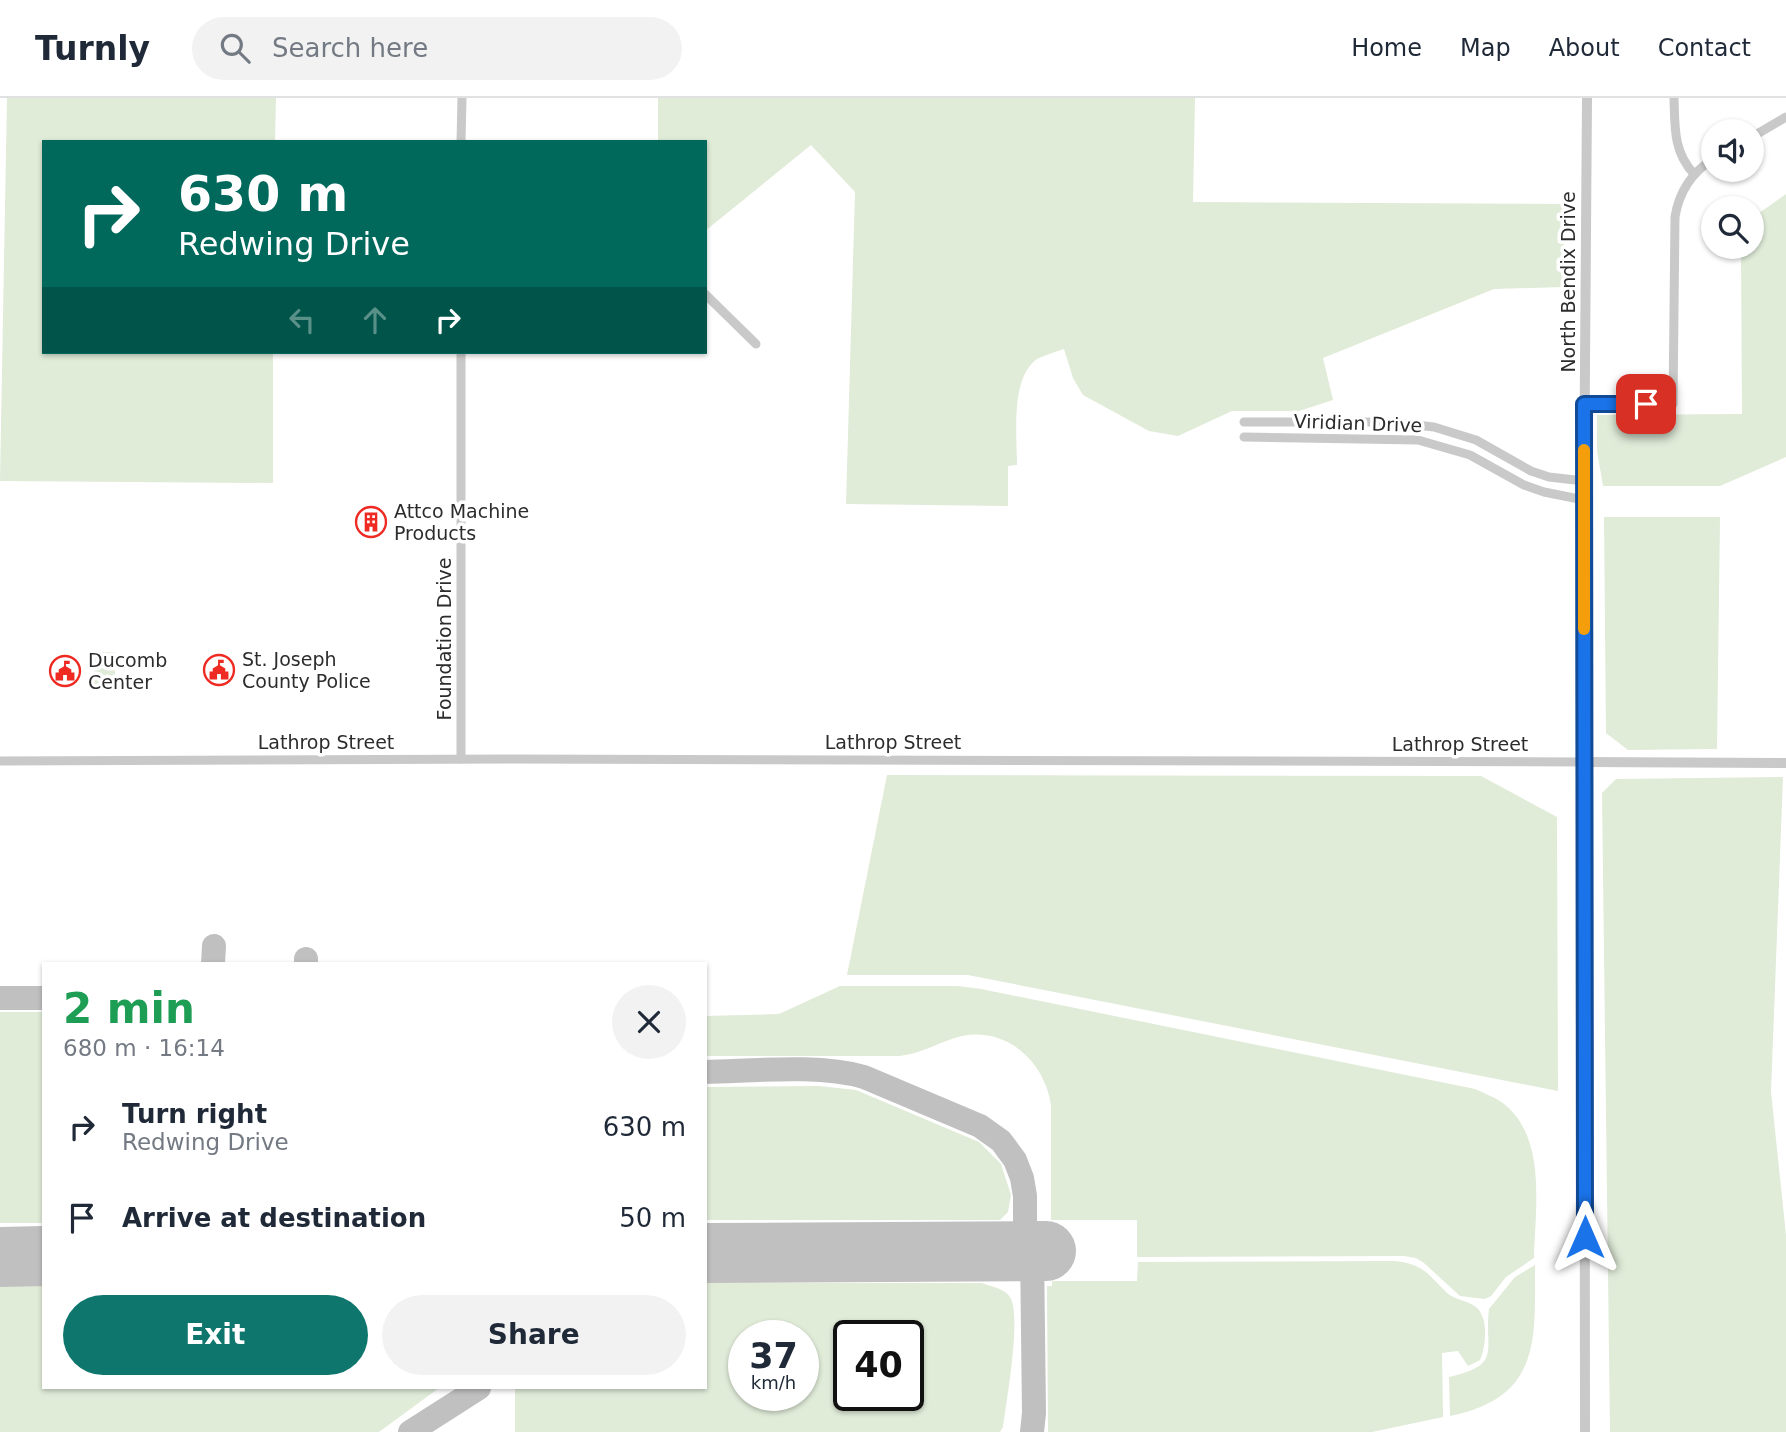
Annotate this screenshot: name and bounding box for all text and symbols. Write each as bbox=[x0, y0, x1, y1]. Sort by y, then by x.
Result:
search box bbox=[192, 17, 682, 80]
text: Turnly bbox=[35, 29, 150, 68]
icon: search bbox=[216, 29, 254, 67]
text: Search here bbox=[272, 33, 428, 63]
text: Home bbox=[1351, 34, 1422, 62]
text: Map bbox=[1460, 34, 1511, 62]
text: About bbox=[1549, 34, 1620, 62]
text: Contact bbox=[1658, 34, 1751, 62]
map controls bbox=[1701, 119, 1764, 259]
button: sound bbox=[1701, 119, 1764, 182]
text: 630 m bbox=[178, 166, 348, 223]
icon: right bbox=[63, 168, 154, 259]
street label: North Bendix Drive bbox=[1557, 191, 1579, 373]
button: search bbox=[1701, 196, 1764, 259]
text: Redwing Drive bbox=[178, 225, 410, 263]
icon: left bbox=[283, 301, 321, 339]
icon: ahead bbox=[356, 301, 394, 339]
icon: right bbox=[429, 301, 467, 339]
pin bbox=[1616, 374, 1676, 434]
icon: arrive bbox=[1627, 385, 1665, 423]
street label: Viridian Drive bbox=[1293, 410, 1423, 436]
place label: Attco Machine Products bbox=[394, 500, 529, 544]
building icon: Attco Machine Products bbox=[354, 505, 388, 539]
street label: Foundation Drive bbox=[433, 558, 455, 720]
place label: St. Joseph County Police bbox=[242, 648, 371, 692]
place label: Ducomb Center bbox=[88, 649, 167, 693]
public building icon: St. Joseph County Police bbox=[202, 653, 236, 687]
public building icon: Ducomb Center bbox=[48, 654, 82, 688]
street label: Lathrop Street bbox=[258, 731, 394, 753]
street label: Lathrop Street bbox=[825, 731, 961, 753]
street label: Lathrop Street bbox=[1392, 733, 1528, 755]
text: 2 min bbox=[63, 984, 195, 1033]
button: close bbox=[612, 985, 686, 1059]
text: 680 m · 16:14 bbox=[63, 1035, 225, 1061]
text: Turn right bbox=[122, 1099, 267, 1129]
icon: right bbox=[63, 1108, 101, 1146]
text: 630 m bbox=[603, 1112, 686, 1142]
text: Redwing Drive bbox=[122, 1129, 289, 1155]
icon: arrive bbox=[63, 1199, 101, 1237]
position arrow bbox=[1548, 1200, 1622, 1274]
text: Arrive at destination bbox=[122, 1203, 426, 1233]
text: 50 m bbox=[619, 1203, 686, 1233]
button: Exit bbox=[63, 1295, 368, 1375]
button: Share bbox=[382, 1295, 686, 1375]
speed limit sign: 40 bbox=[833, 1320, 924, 1411]
text: 37 bbox=[749, 1336, 798, 1376]
text: km/h bbox=[751, 1372, 796, 1393]

